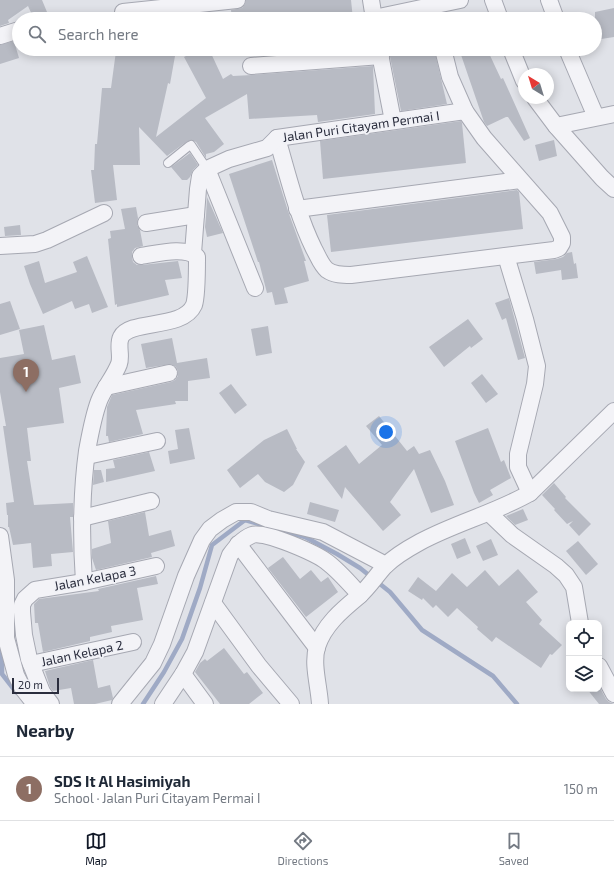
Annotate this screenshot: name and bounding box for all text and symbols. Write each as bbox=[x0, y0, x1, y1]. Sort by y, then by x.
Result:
search box bbox=[12, 12, 602, 56]
icon: search bbox=[26, 23, 48, 45]
text: Search here bbox=[58, 25, 139, 43]
north arrow bbox=[518, 68, 554, 104]
street label: Jalan Puri Citayam Permai I bbox=[282, 107, 440, 145]
pin: 1 bbox=[13, 359, 39, 392]
your location bbox=[376, 422, 396, 442]
street label: Jalan Kelapa 3 bbox=[53, 562, 137, 594]
map controls bbox=[566, 620, 602, 692]
button: locate bbox=[566, 620, 602, 656]
street label: Jalan Kelapa 2 bbox=[40, 637, 124, 669]
button: layers bbox=[566, 656, 602, 692]
scale bar bbox=[12, 676, 59, 695]
text: 20 m bbox=[18, 678, 43, 691]
text: Nearby bbox=[16, 720, 74, 740]
text: SDS It Al Hasimiyah bbox=[54, 772, 190, 790]
text: 1 bbox=[26, 781, 32, 797]
text: 150 m bbox=[564, 781, 598, 797]
text: School · Jalan Puri Citayam Permai I bbox=[54, 790, 260, 806]
tab: Map bbox=[85, 830, 107, 867]
tab: Directions bbox=[278, 830, 328, 867]
tab: Saved bbox=[499, 830, 529, 867]

